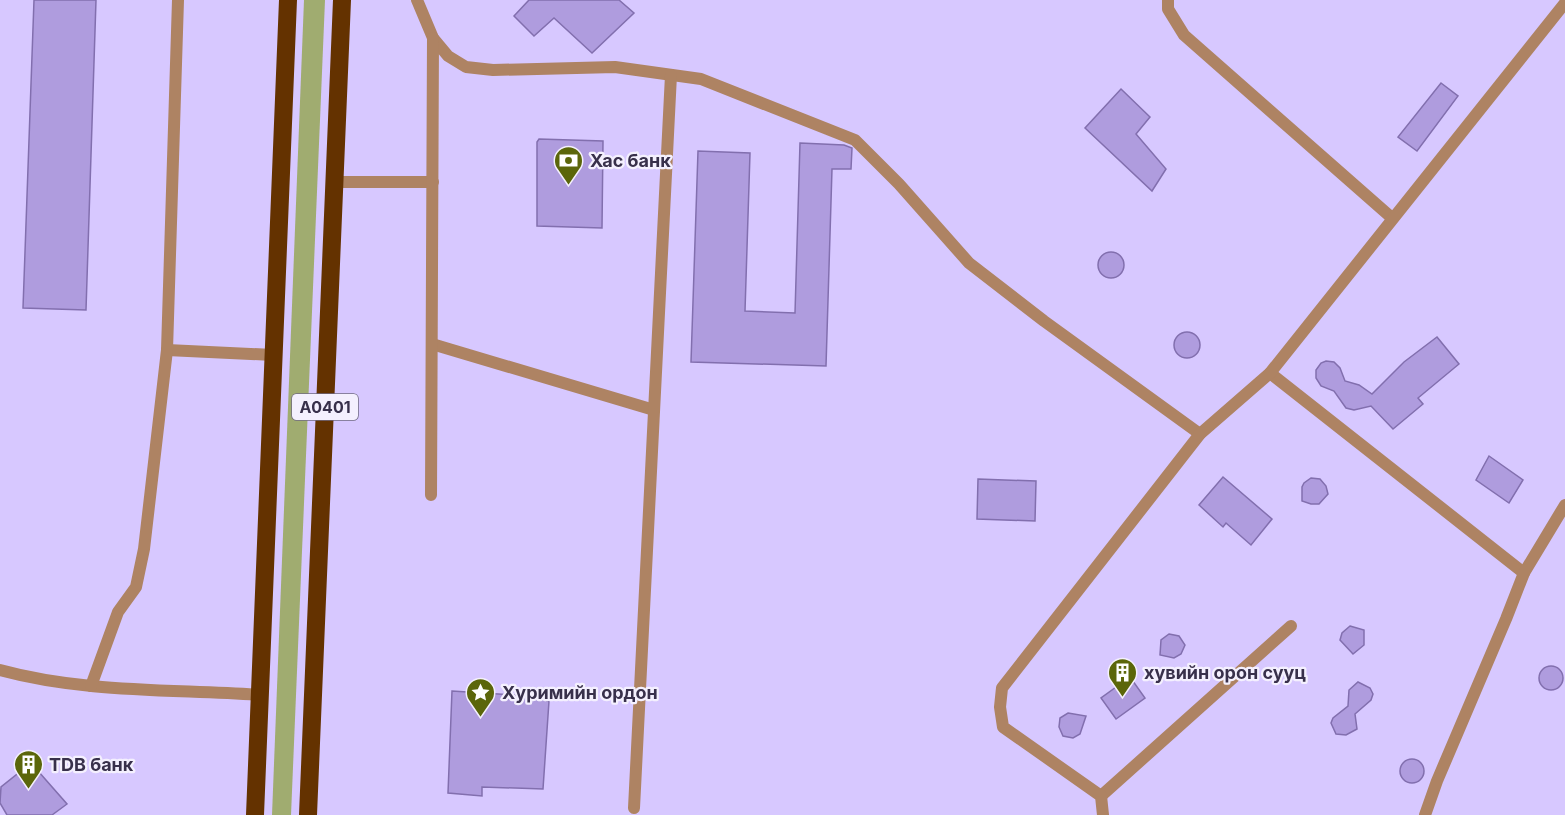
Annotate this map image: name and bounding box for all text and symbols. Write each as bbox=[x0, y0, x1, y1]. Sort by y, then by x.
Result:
bank icon: Хас банк bbox=[553, 144, 585, 186]
place label: Хас банк bbox=[590, 150, 671, 171]
road number: A0401 bbox=[292, 394, 358, 420]
building icon: хувийн орон сууц bbox=[1107, 656, 1139, 698]
place label: хувийн орон сууц bbox=[1144, 662, 1306, 683]
place icon: Хуримийн ордон bbox=[465, 676, 497, 718]
place label: Хуримийн ордон bbox=[502, 682, 658, 703]
building icon: TDB банк bbox=[12, 748, 44, 790]
place label: TDB банк bbox=[49, 754, 134, 775]

